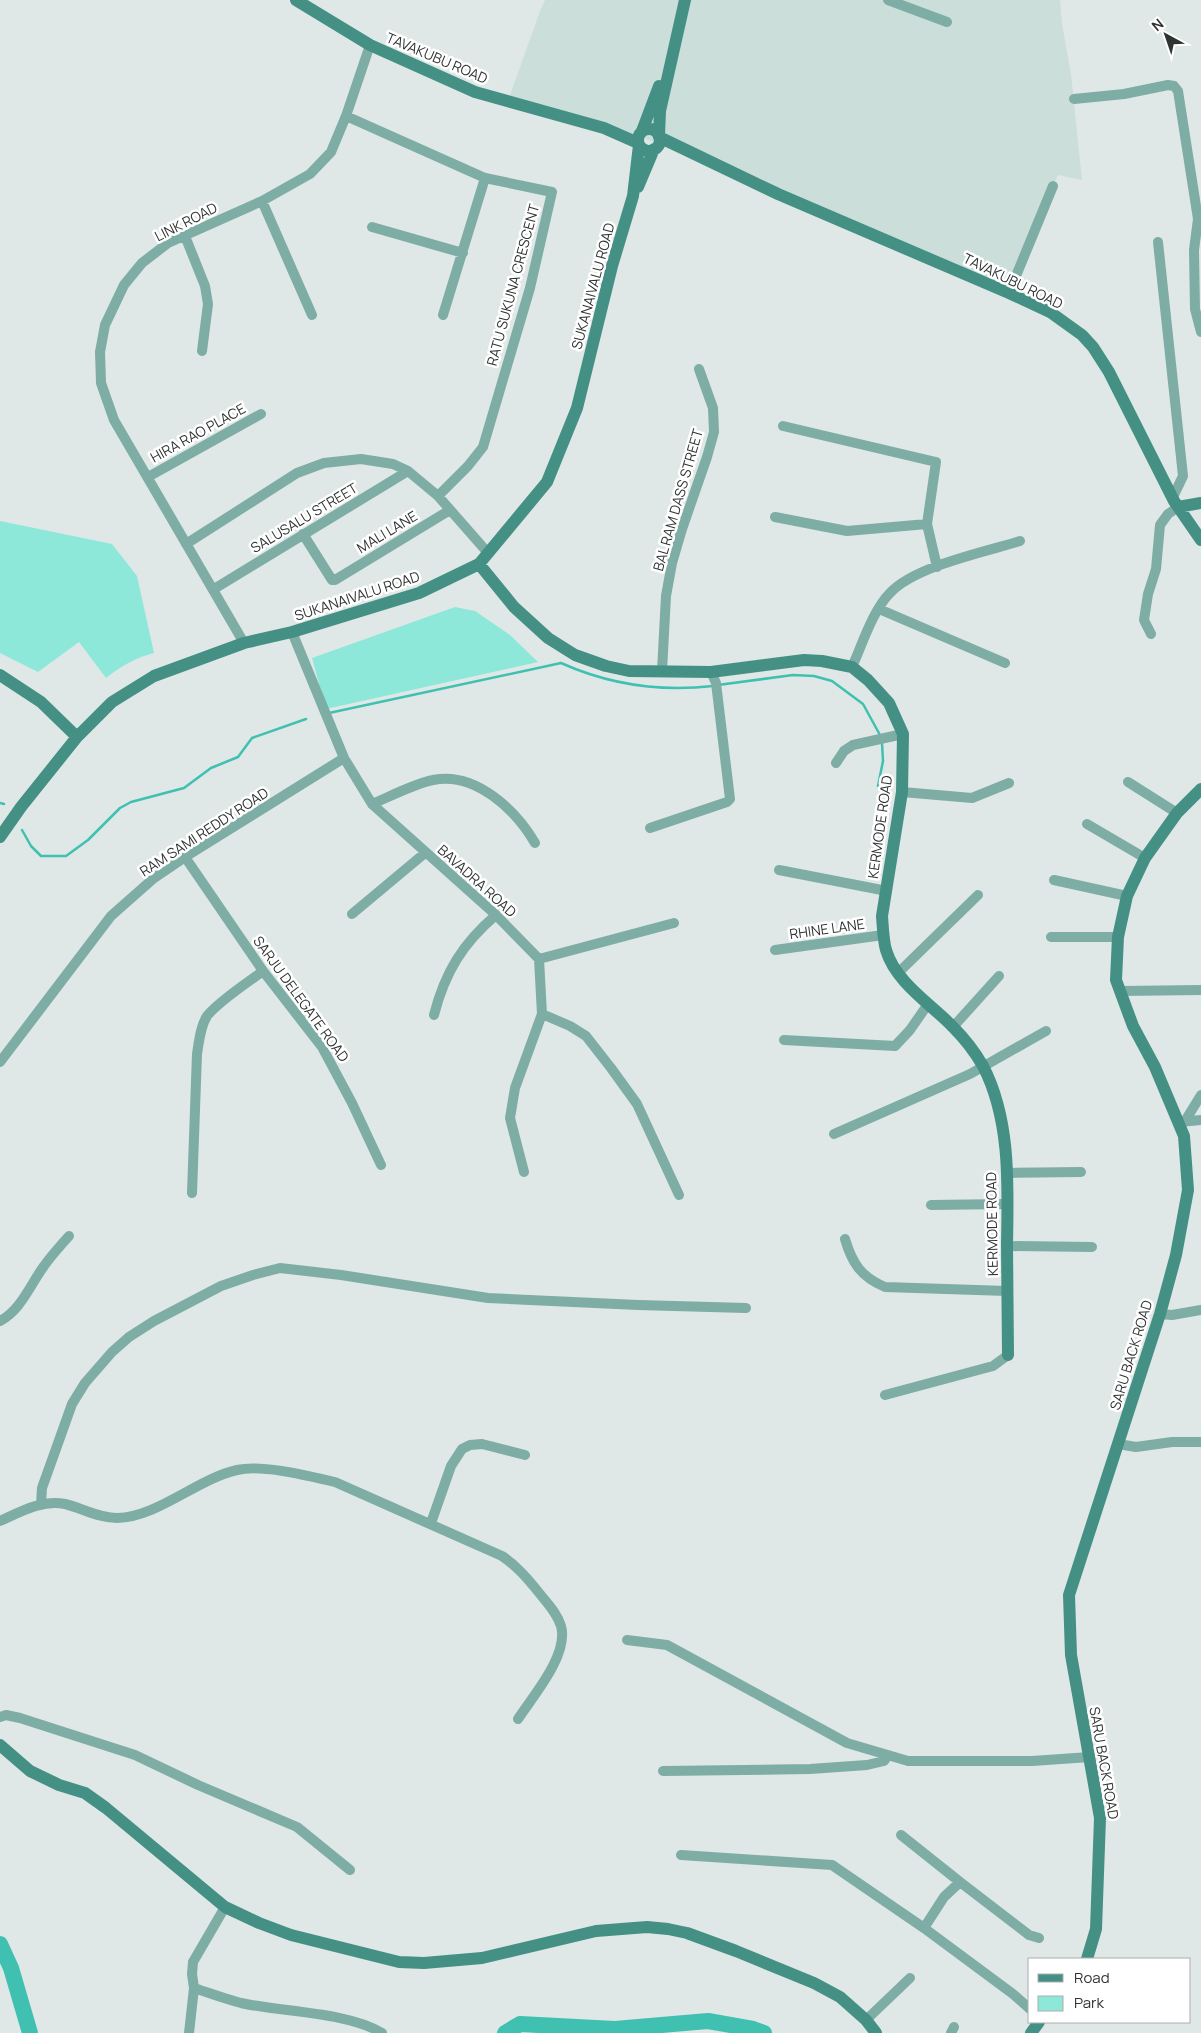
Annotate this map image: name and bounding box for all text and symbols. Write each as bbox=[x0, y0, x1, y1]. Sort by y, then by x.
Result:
north arrow bbox=[1141, 10, 1191, 60]
text: N bbox=[1147, 14, 1167, 35]
street label: TAVAKUBU ROAD bbox=[384, 28, 491, 88]
street label: LINK ROAD bbox=[151, 198, 220, 245]
street label: RATU SUKUNA CRESCENT bbox=[482, 201, 543, 368]
street label: SUKANAIVALU ROAD bbox=[566, 220, 619, 351]
street label: TAVAKUBU ROAD bbox=[960, 248, 1066, 313]
street label: HIRA RAO PLACE bbox=[147, 399, 249, 467]
street label: BAL RAM DASS STREET bbox=[648, 426, 707, 573]
street label: SALUSALU STREET bbox=[247, 478, 361, 557]
street label: MALI LANE bbox=[353, 506, 421, 557]
street label: SUKANAIVALU ROAD bbox=[292, 566, 422, 625]
street label: KERMODE ROAD bbox=[863, 774, 896, 880]
street label: RAM SAMI REDDY ROAD bbox=[136, 783, 272, 880]
street label: BAVADRA ROAD bbox=[434, 840, 521, 921]
street label: RHINE LANE bbox=[788, 914, 866, 943]
street label: SARJU DELEGATE ROAD bbox=[249, 932, 354, 1065]
street label: KERMODE ROAD bbox=[981, 1172, 1002, 1276]
street label: SARU BACK ROAD bbox=[1105, 1298, 1156, 1412]
street label: SARU BACK ROAD bbox=[1085, 1705, 1124, 1821]
legend bbox=[1028, 1958, 1191, 2023]
text: Road bbox=[1074, 1967, 1110, 1988]
text: Park bbox=[1074, 1992, 1104, 2013]

